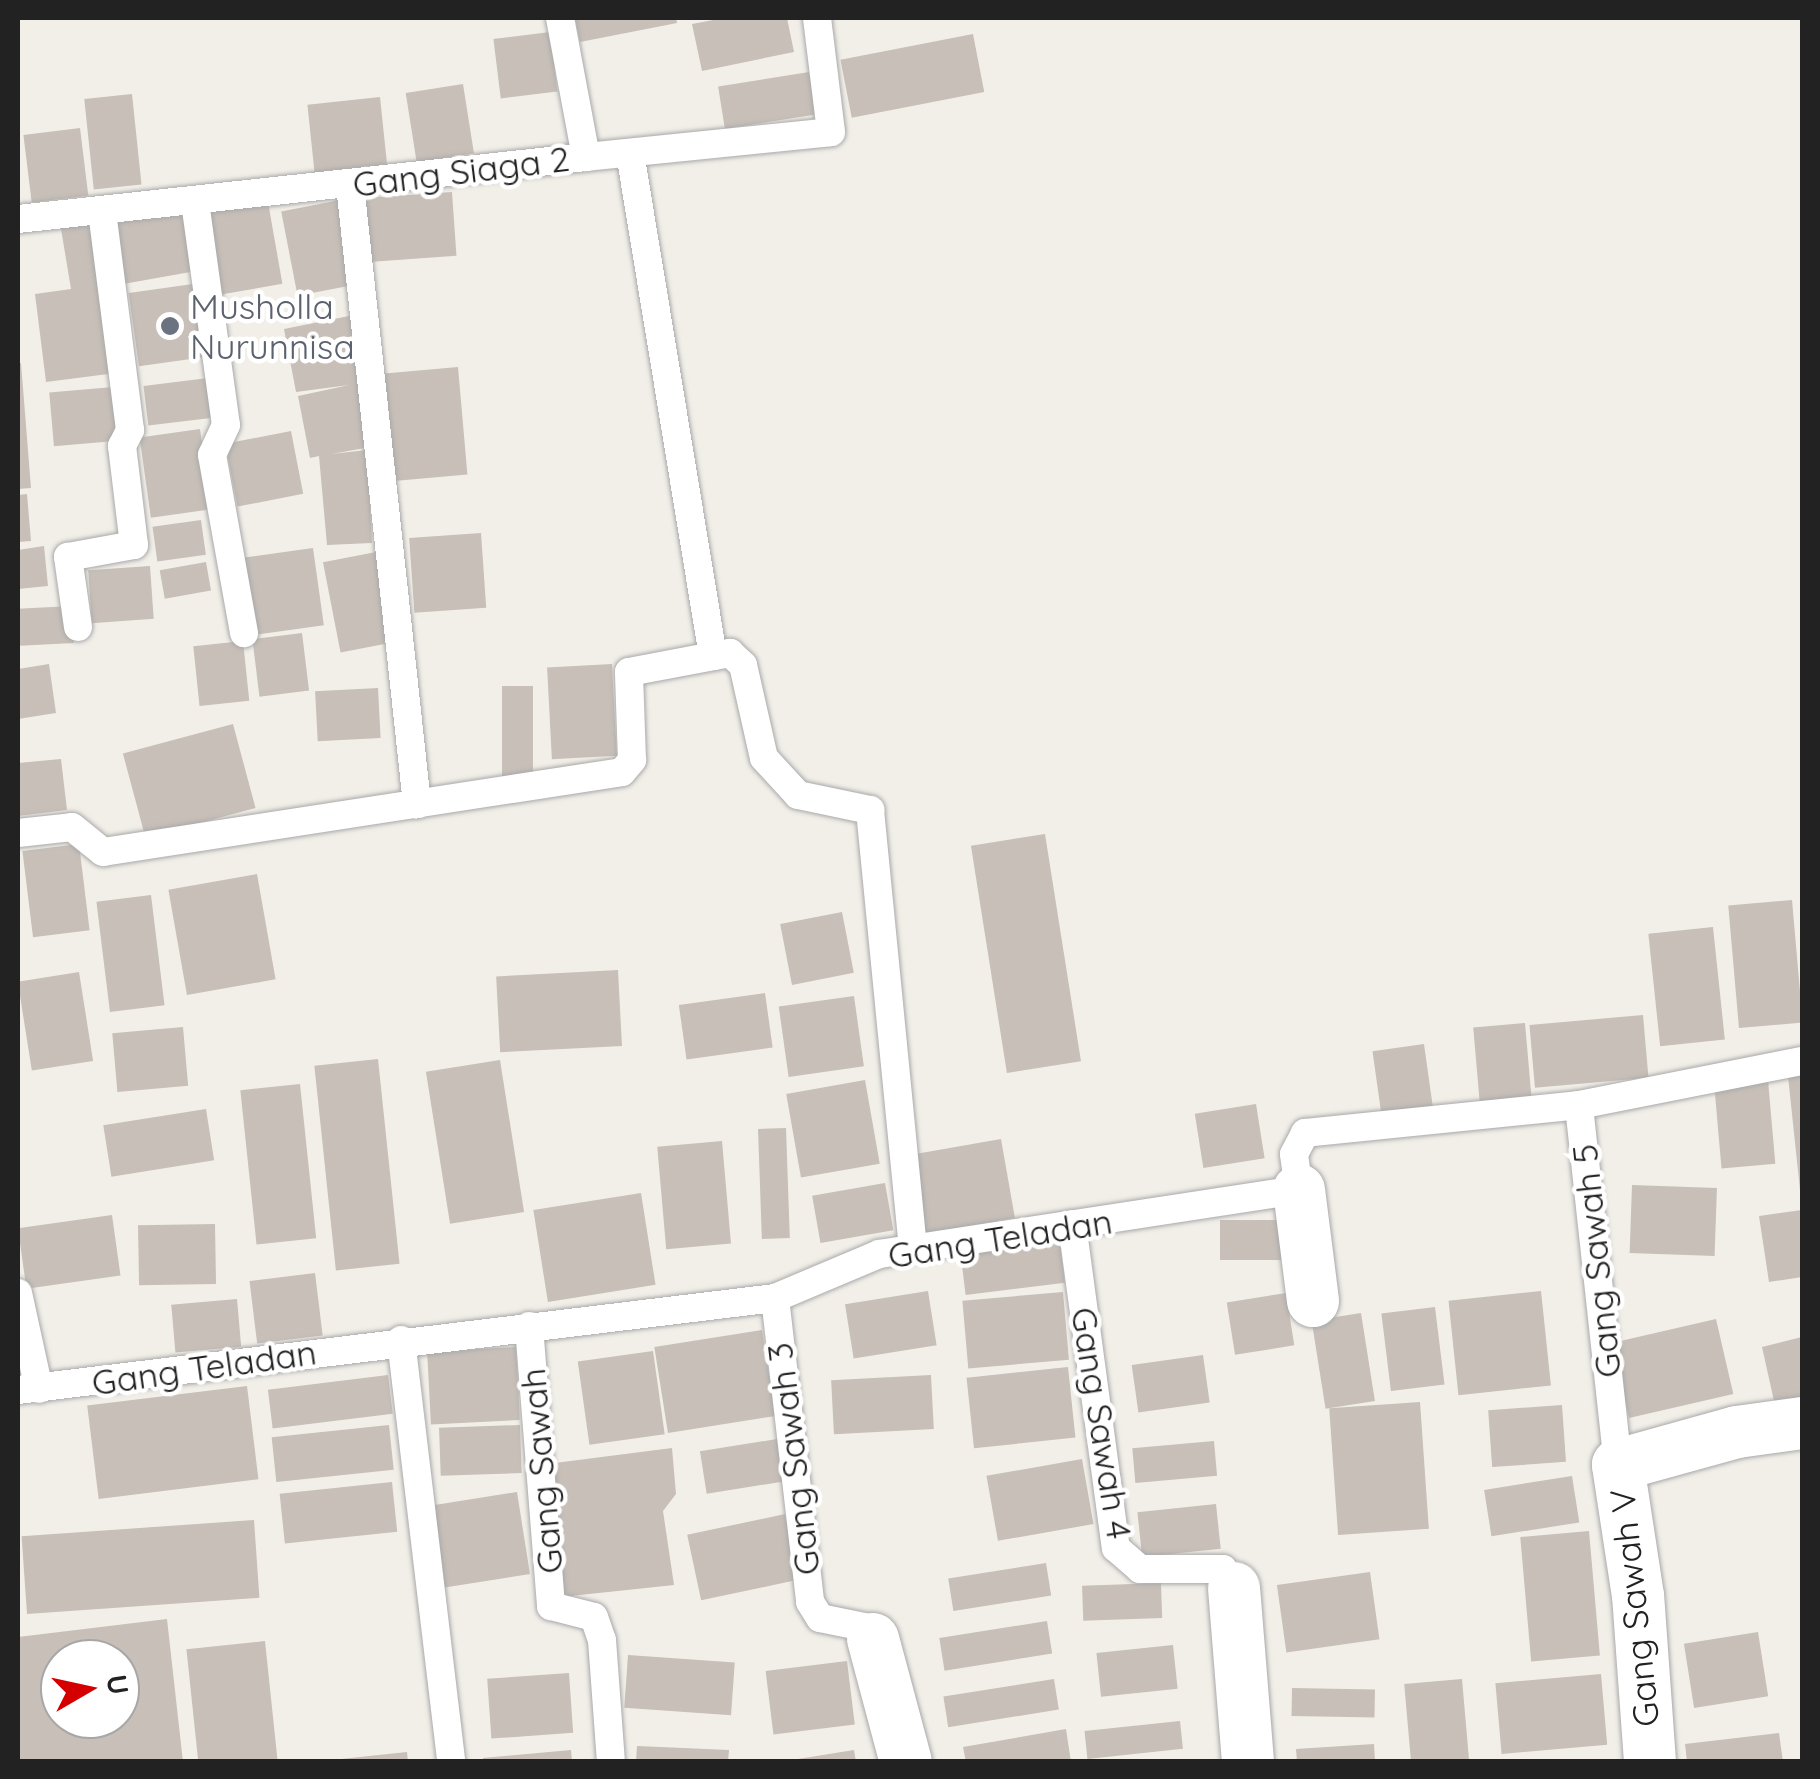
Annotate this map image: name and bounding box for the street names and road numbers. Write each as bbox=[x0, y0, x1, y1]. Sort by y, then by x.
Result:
street label: Gang Siaga 2 bbox=[350, 137, 572, 205]
street label: Gang Sawah 5 bbox=[1563, 1142, 1629, 1380]
street label: Gang Teladan bbox=[885, 1200, 1115, 1276]
street label: Gang Sawah 4 bbox=[1063, 1304, 1141, 1542]
street label: Gang Teladan bbox=[89, 1330, 319, 1404]
street label: Gang Sawah 3 bbox=[758, 1340, 828, 1578]
street label: Gang Sawah bbox=[511, 1367, 571, 1575]
street label: Gang Sawah V bbox=[1601, 1487, 1667, 1729]

